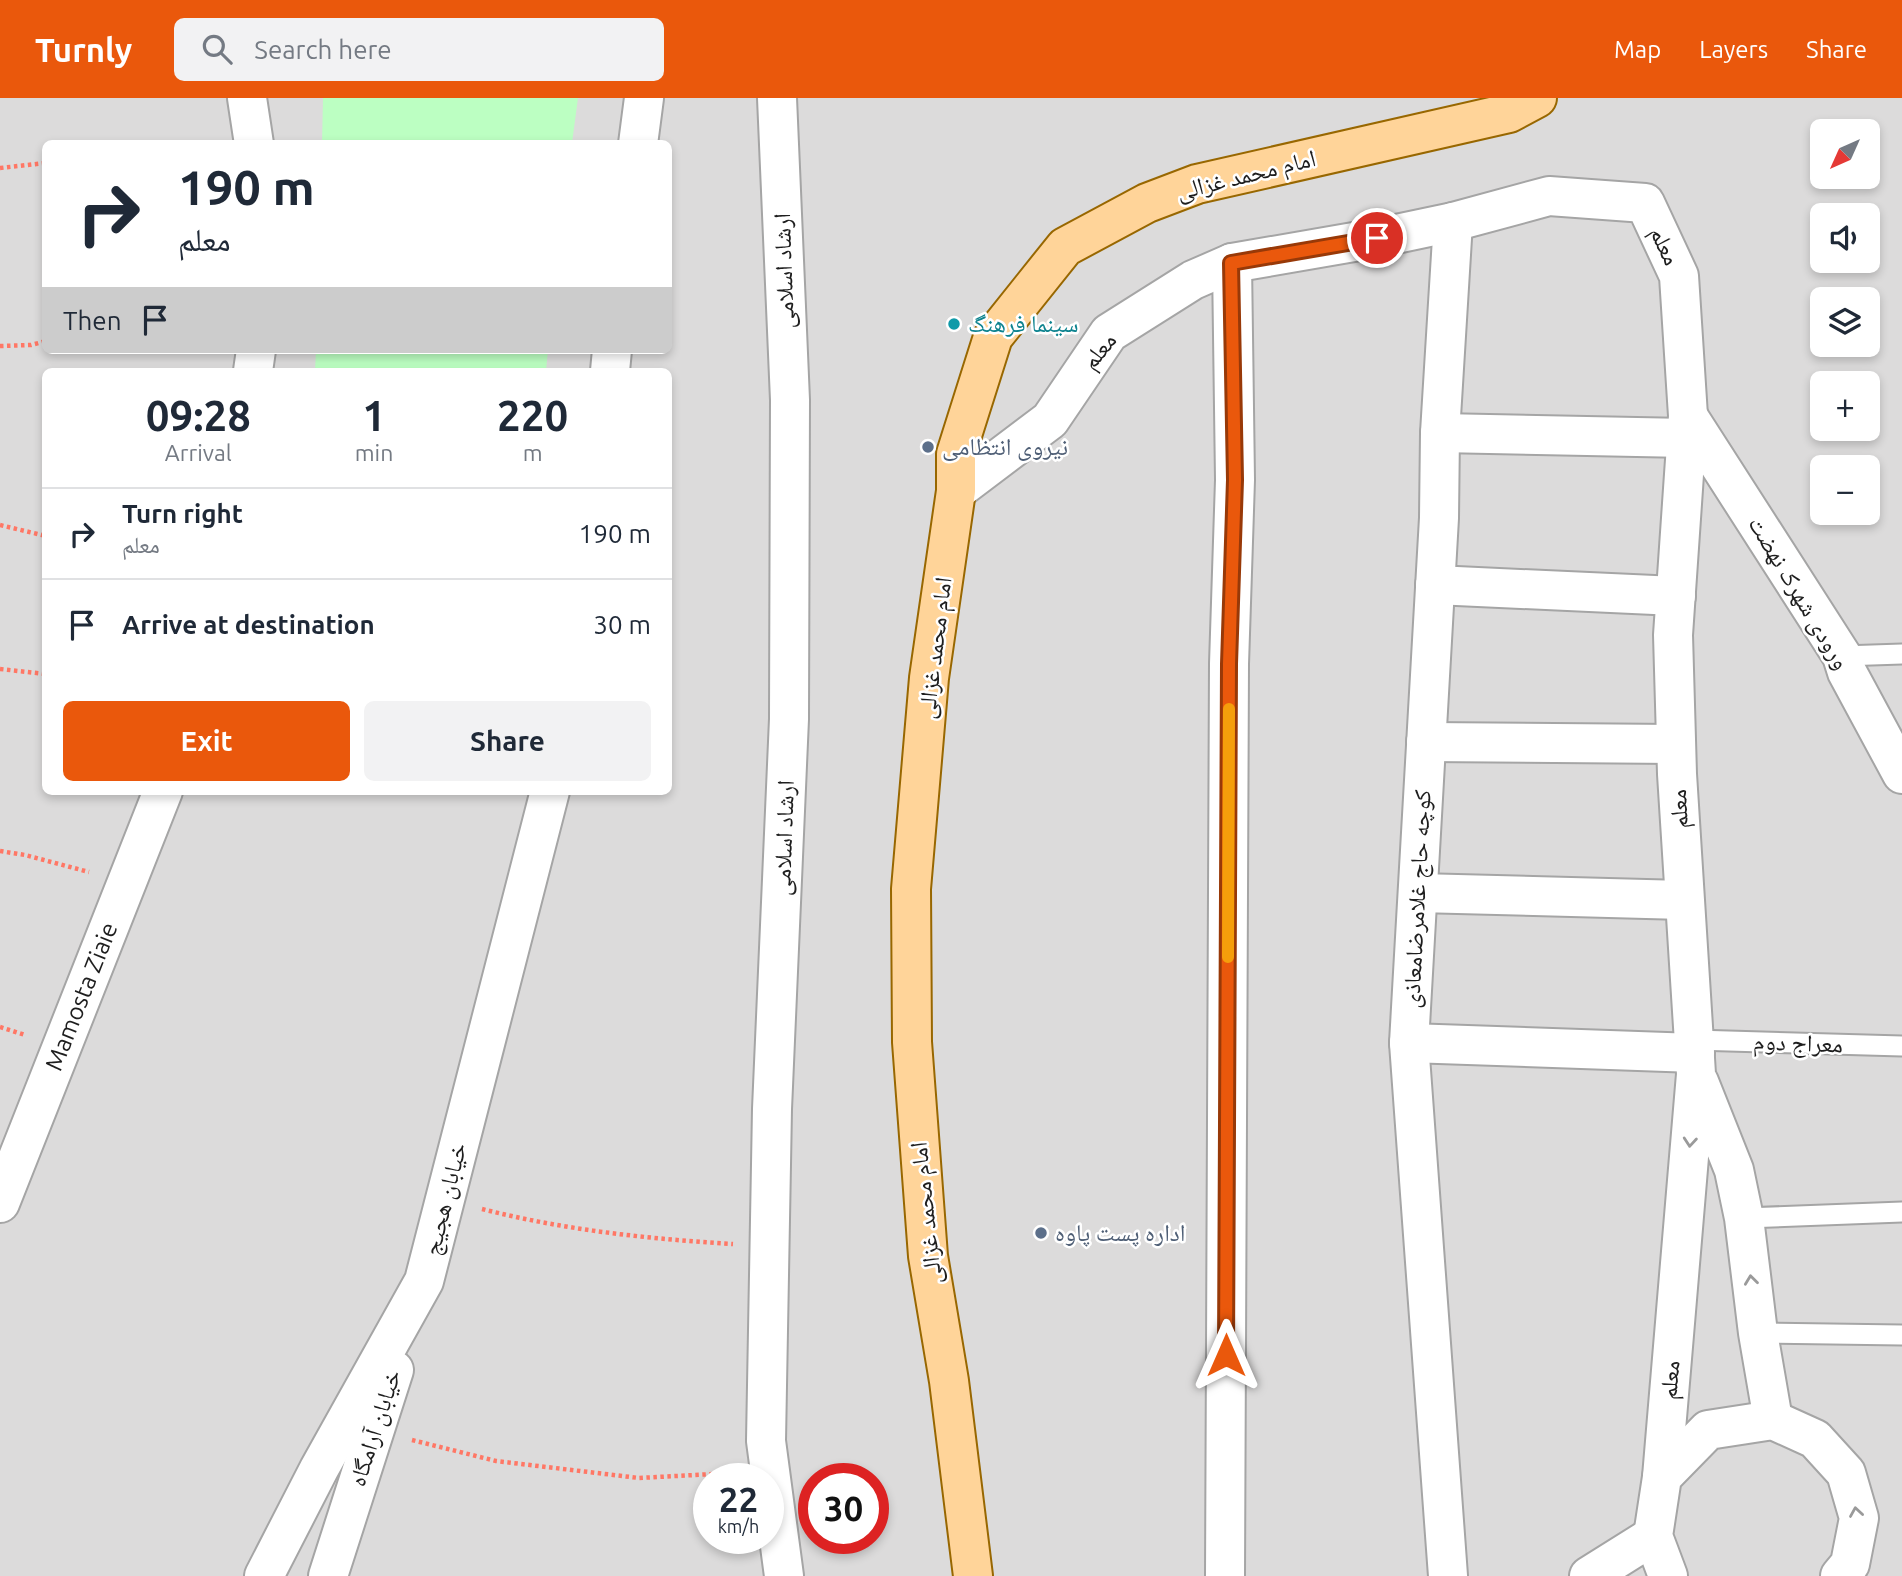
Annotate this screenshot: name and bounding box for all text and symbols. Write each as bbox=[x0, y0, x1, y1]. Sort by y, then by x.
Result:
search box bbox=[174, 18, 664, 81]
icon: search bbox=[198, 30, 236, 68]
text: Turnly bbox=[35, 31, 132, 68]
text: Search here bbox=[254, 35, 392, 64]
text: Map bbox=[1614, 36, 1661, 63]
text: Layers bbox=[1699, 36, 1768, 63]
text: Share bbox=[1806, 36, 1867, 63]
north arrow bbox=[1810, 119, 1880, 189]
map controls bbox=[1810, 119, 1880, 525]
street label: امام محمد غزالی bbox=[1173, 144, 1319, 208]
text: 190 m bbox=[178, 159, 315, 214]
icon: right bbox=[63, 168, 154, 259]
button: sound bbox=[1810, 203, 1880, 273]
pin bbox=[1347, 208, 1407, 268]
street label: ارشاد اسلامی bbox=[768, 213, 800, 329]
icon: arrive bbox=[1358, 219, 1396, 257]
text: معلم bbox=[178, 221, 231, 257]
street label: معلم bbox=[1642, 222, 1686, 271]
button: layers bbox=[1810, 287, 1880, 357]
icon: arrive bbox=[136, 301, 174, 339]
text: Then bbox=[63, 306, 122, 335]
place label: سینما فرهنگ bbox=[968, 310, 1079, 337]
marker: سینما فرهنگ bbox=[946, 316, 962, 332]
street label: معلم bbox=[1076, 327, 1124, 376]
button: + bbox=[1810, 371, 1880, 441]
text: 09:28 bbox=[146, 392, 251, 439]
text: 1 bbox=[362, 392, 386, 439]
text: 220 bbox=[497, 392, 568, 439]
place label: نیروی انتظامی bbox=[942, 433, 1068, 461]
marker: نیروی انتظامی bbox=[920, 439, 936, 455]
text: Arrival bbox=[165, 440, 232, 465]
text: min bbox=[355, 440, 393, 465]
text: m bbox=[523, 440, 543, 465]
button: − bbox=[1810, 455, 1880, 525]
text: Turn right bbox=[122, 499, 243, 528]
street label: ورودی شهرک نهضت bbox=[1742, 511, 1856, 675]
icon: right bbox=[63, 515, 101, 553]
text: 190 m bbox=[579, 519, 651, 548]
text: معلم bbox=[122, 532, 160, 557]
street label: امام محمد غزالی bbox=[912, 575, 960, 721]
icon: arrive bbox=[63, 606, 101, 644]
text: Arrive at destination bbox=[122, 610, 375, 639]
text: 30 m bbox=[593, 610, 651, 639]
button: Exit bbox=[63, 701, 350, 781]
button: Share bbox=[364, 701, 651, 781]
street label: ارشاد اسلامی bbox=[768, 780, 800, 896]
street label: معلم bbox=[1664, 788, 1696, 829]
street label: کوچه حاج غلامرضامعاذی bbox=[1397, 789, 1438, 1009]
street label: Mamosta Ziaie bbox=[40, 919, 123, 1074]
street label: معراج دوم bbox=[1752, 1027, 1843, 1061]
one-way arrow bbox=[1683, 1137, 1698, 1148]
street label: خیابان هجیج bbox=[418, 1140, 473, 1258]
street label: امام محمد غزالی bbox=[905, 1140, 949, 1285]
place label: اداره پست پاوه bbox=[1055, 1219, 1186, 1247]
marker: اداره پست پاوه bbox=[1033, 1225, 1049, 1241]
one-way arrow bbox=[1744, 1274, 1759, 1286]
position arrow bbox=[1189, 1318, 1263, 1392]
street label: معلم bbox=[1654, 1359, 1688, 1401]
street label: خیابان آرامگاه bbox=[343, 1366, 407, 1490]
speed limit sign: 30 bbox=[798, 1463, 889, 1554]
text: 22 bbox=[719, 1479, 758, 1519]
one-way arrow bbox=[1849, 1507, 1864, 1518]
text: km/h bbox=[718, 1516, 759, 1536]

